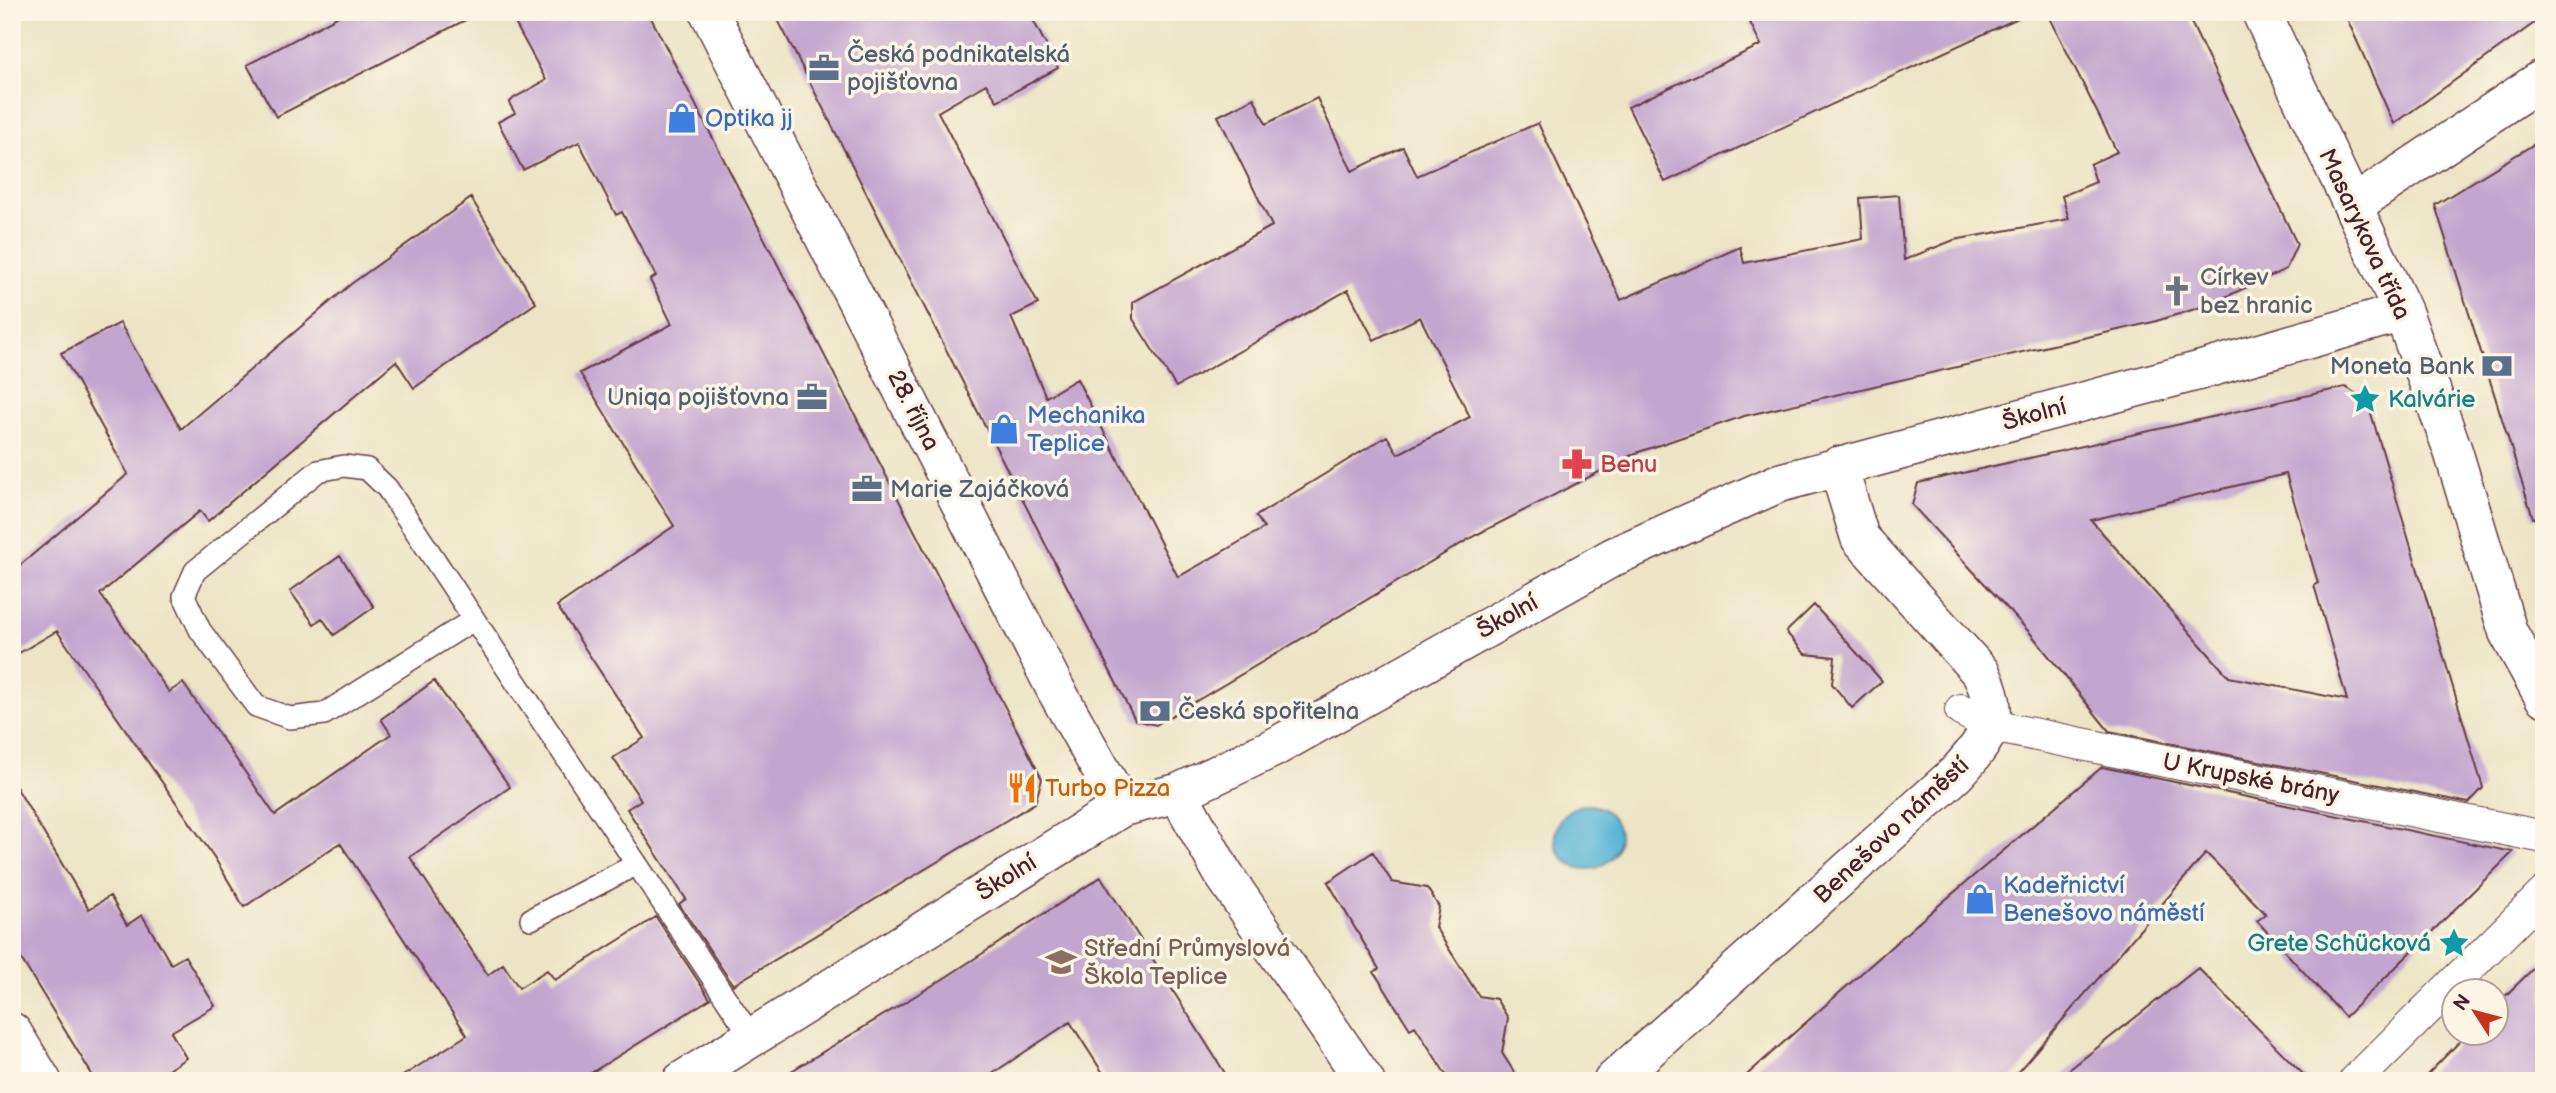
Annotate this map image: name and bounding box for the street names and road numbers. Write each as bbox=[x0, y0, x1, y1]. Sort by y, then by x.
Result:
street label: Masarykova třída bbox=[2312, 144, 2417, 324]
street label: 28. října bbox=[881, 365, 946, 455]
street label: Školní bbox=[1999, 392, 2070, 437]
street label: Školní bbox=[1472, 588, 1543, 645]
street label: U Krupské brány bbox=[2160, 747, 2342, 810]
street label: Benešovo náměstí bbox=[1808, 751, 1975, 910]
street label: Školní bbox=[971, 848, 1042, 907]

